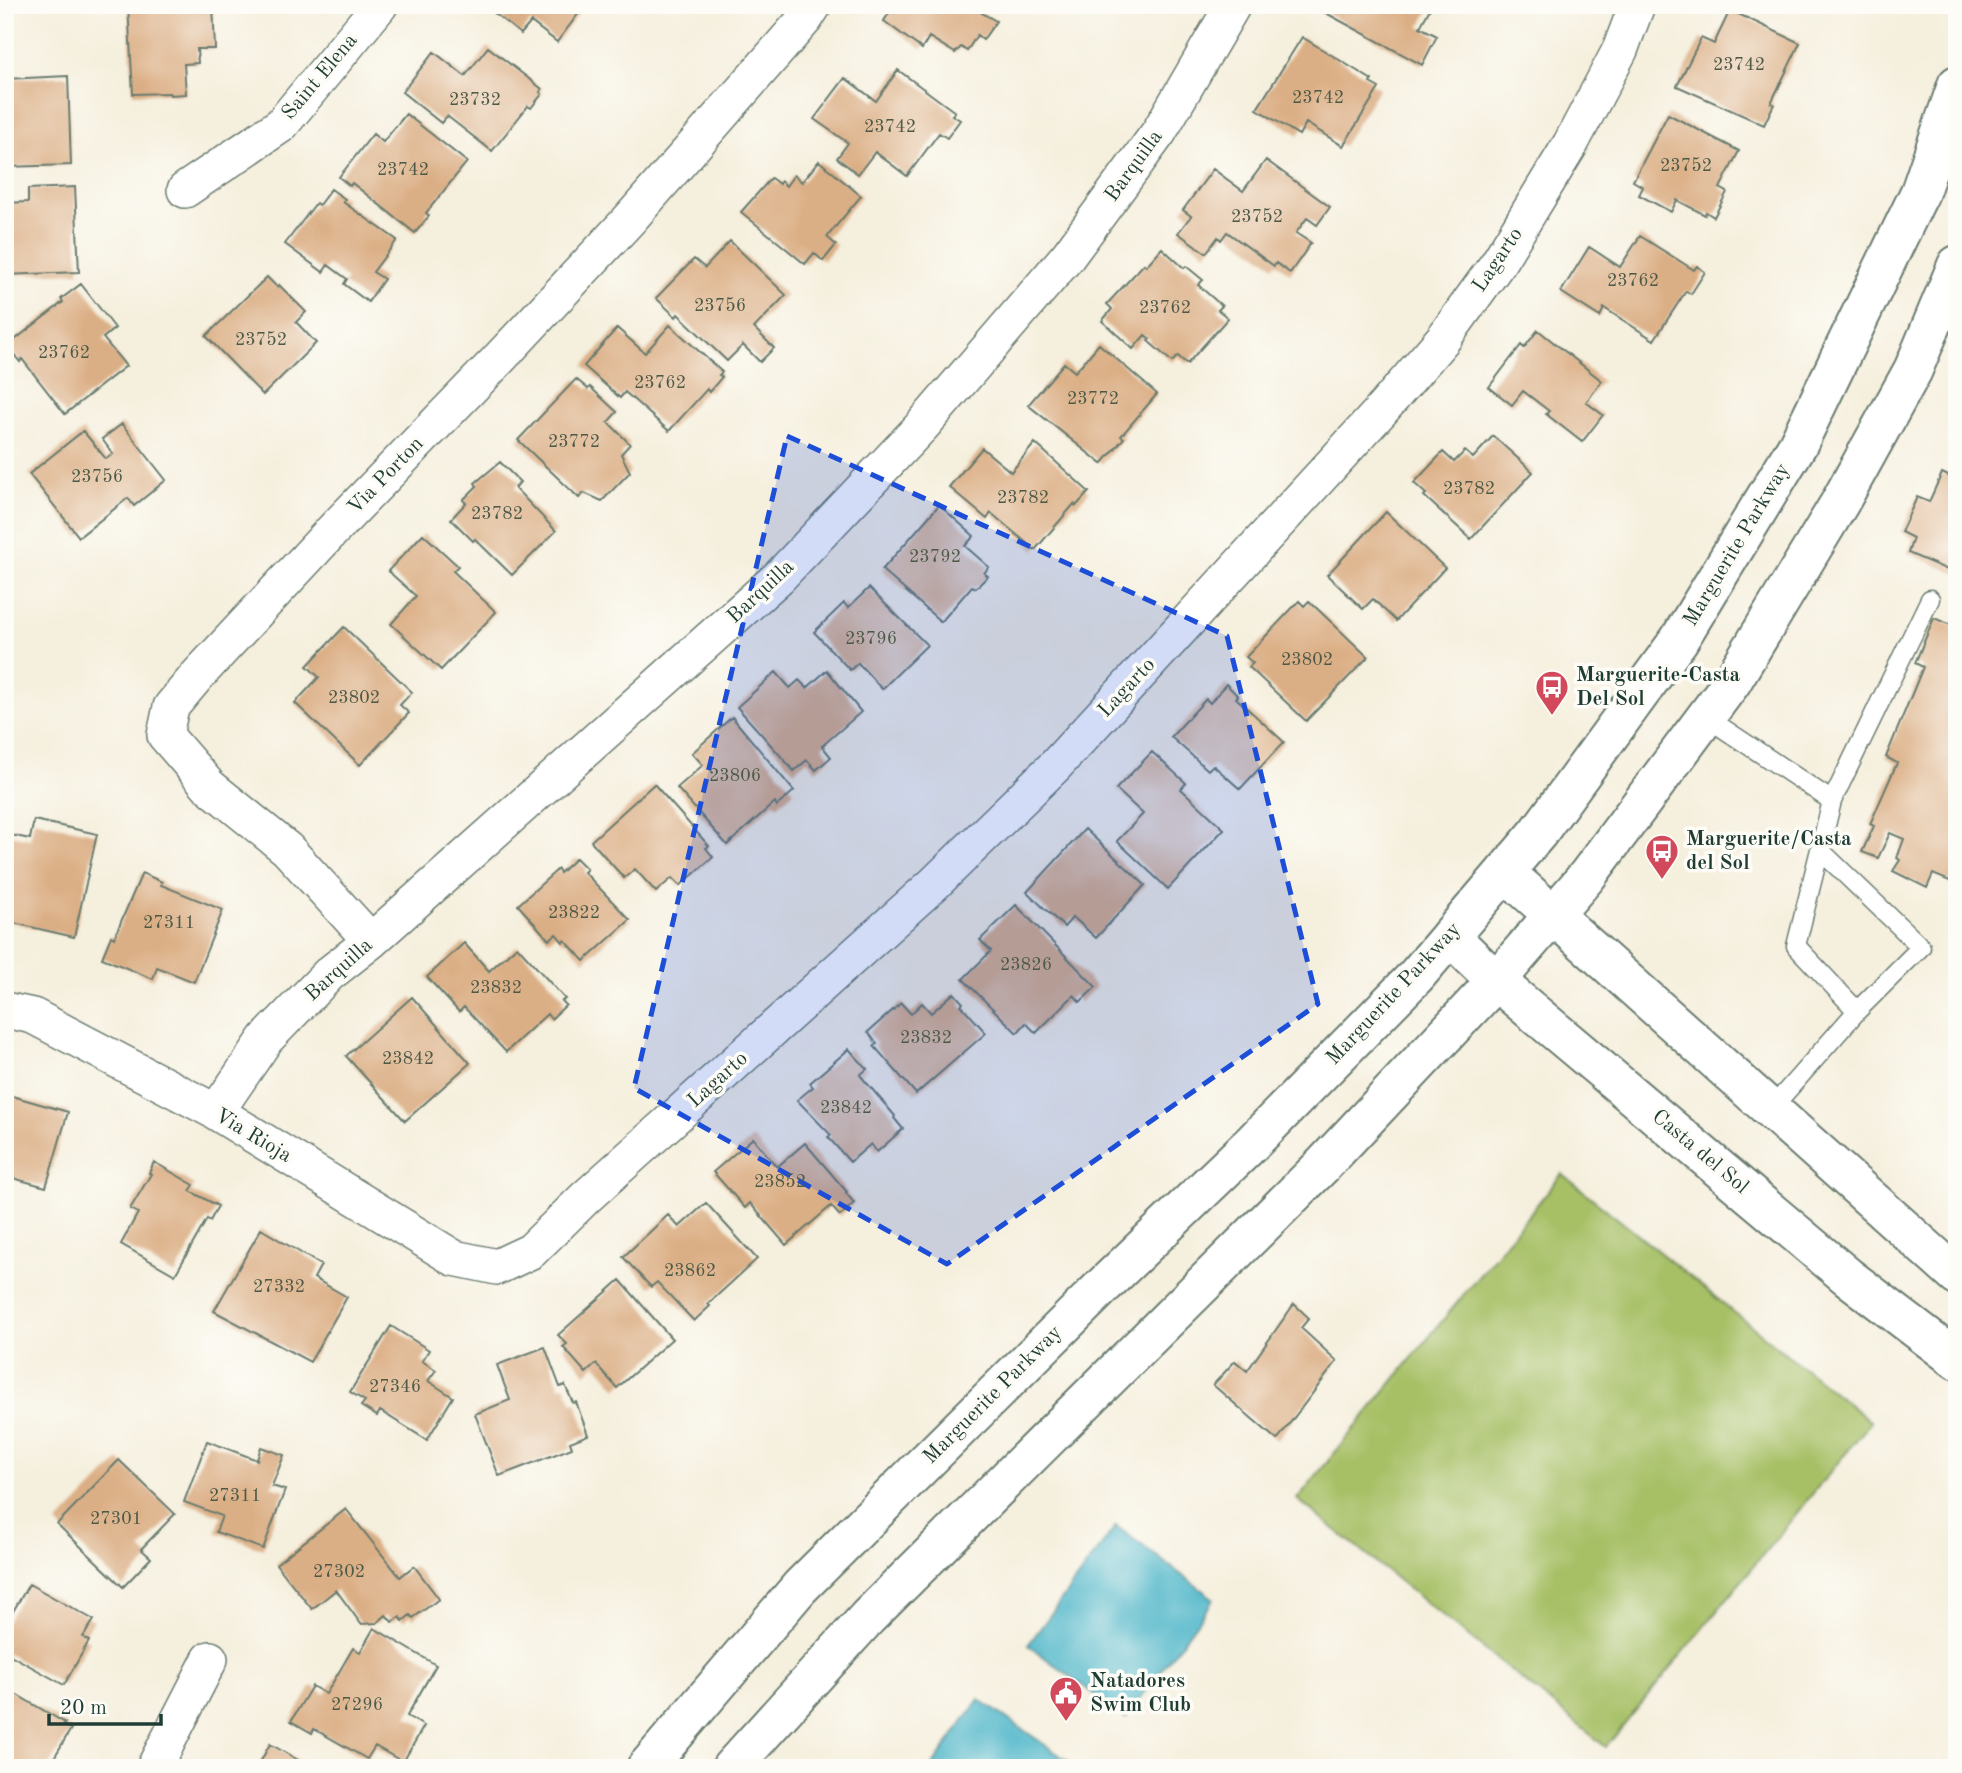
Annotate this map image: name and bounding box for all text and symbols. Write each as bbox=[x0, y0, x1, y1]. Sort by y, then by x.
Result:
street label: Saint Elena bbox=[278, 30, 362, 124]
house number: 23742 bbox=[1713, 56, 1765, 74]
house number: 23742 bbox=[1292, 89, 1344, 107]
house number: 23732 bbox=[449, 91, 501, 109]
house number: 23742 bbox=[864, 118, 916, 136]
street label: Barquilla bbox=[1101, 126, 1167, 206]
house number: 23752 bbox=[1660, 157, 1712, 175]
house number: 23742 bbox=[377, 161, 429, 179]
house number: 23752 bbox=[1231, 208, 1283, 226]
street label: Lagarto bbox=[1469, 224, 1527, 296]
house number: 23762 bbox=[1607, 272, 1659, 290]
house number: 23756 bbox=[694, 297, 746, 315]
house number: 23762 bbox=[1139, 299, 1191, 317]
house number: 23752 bbox=[235, 331, 287, 349]
house number: 23762 bbox=[38, 344, 90, 362]
house number: 23762 bbox=[634, 374, 686, 392]
house number: 23772 bbox=[1067, 390, 1119, 408]
street label: Via Porton bbox=[344, 433, 428, 519]
house number: 23772 bbox=[548, 433, 600, 451]
street label: Marguerite Parkway bbox=[1680, 460, 1794, 630]
house number: 23756 bbox=[71, 468, 123, 486]
house number: 23782 bbox=[1443, 480, 1495, 498]
house number: 23782 bbox=[997, 489, 1049, 507]
house number: 23782 bbox=[471, 505, 523, 523]
house number: 23792 bbox=[909, 548, 961, 566]
street label: Barquilla bbox=[724, 556, 798, 628]
house number: 23796 bbox=[845, 630, 897, 648]
house number: 23802 bbox=[1281, 651, 1333, 669]
street label: Lagarto bbox=[1095, 654, 1159, 722]
place label: Marguerite-Casta Del Sol bbox=[1576, 665, 1740, 710]
bus stop icon: Marguerite-Casta Del Sol bbox=[1533, 668, 1571, 717]
house number: 23802 bbox=[328, 689, 380, 707]
house number: 23806 bbox=[709, 767, 761, 785]
place label: Marguerite/Casta del Sol bbox=[1686, 829, 1852, 874]
bus stop icon: Marguerite/Casta del Sol bbox=[1643, 832, 1681, 881]
house number: 23822 bbox=[548, 904, 600, 922]
house number: 27311 bbox=[143, 914, 195, 932]
street label: Marguerite Parkway bbox=[1323, 919, 1465, 1069]
street label: Barquilla bbox=[301, 935, 377, 1005]
house number: 23826 bbox=[1000, 956, 1052, 974]
house number: 23832 bbox=[470, 979, 522, 997]
house number: 23832 bbox=[900, 1029, 952, 1047]
street label: Lagarto bbox=[684, 1048, 752, 1112]
house number: 23842 bbox=[382, 1050, 434, 1068]
house number: 23842 bbox=[820, 1099, 872, 1117]
street label: Via Rioja bbox=[211, 1105, 295, 1167]
street label: Casta del Sol bbox=[1648, 1106, 1752, 1198]
house number: 23852 bbox=[754, 1173, 806, 1191]
house number: 23862 bbox=[664, 1262, 716, 1280]
house number: 27332 bbox=[253, 1278, 305, 1296]
street label: Marguerite Parkway bbox=[920, 1322, 1066, 1468]
house number: 27346 bbox=[369, 1378, 421, 1396]
house number: 27311 bbox=[209, 1487, 261, 1505]
house number: 27301 bbox=[90, 1510, 142, 1528]
house number: 27302 bbox=[313, 1563, 365, 1581]
place label: Natadores Swim Club bbox=[1090, 1671, 1191, 1716]
public building icon: Natadores Swim Club bbox=[1047, 1674, 1085, 1723]
scale bar bbox=[49, 1682, 161, 1726]
house number: 27296 bbox=[331, 1696, 383, 1714]
text: 20 m bbox=[60, 1698, 107, 1719]

